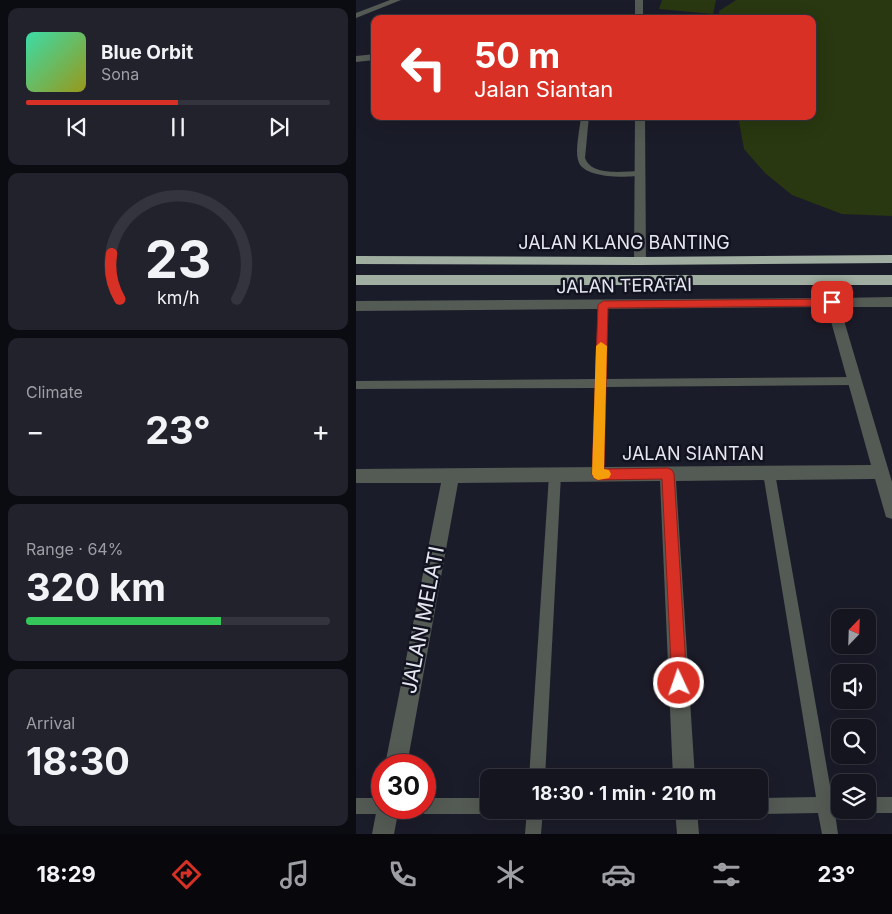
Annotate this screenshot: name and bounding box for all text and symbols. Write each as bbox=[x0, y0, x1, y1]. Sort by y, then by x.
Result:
text: 50 m bbox=[474, 34, 560, 76]
icon: left bbox=[391, 35, 456, 100]
text: Blue Orbit bbox=[101, 41, 193, 64]
text: Sona bbox=[101, 64, 139, 84]
text: Jalan Siantan bbox=[474, 76, 613, 102]
icon: previous bbox=[63, 113, 91, 141]
icon: pause bbox=[164, 113, 192, 141]
icon: next bbox=[265, 113, 293, 141]
text: 23 bbox=[145, 228, 211, 291]
street label: JALAN KLANG BANTING bbox=[518, 232, 730, 253]
street label: JALAN TERATAI bbox=[556, 274, 692, 297]
pin bbox=[811, 281, 853, 323]
text: km/h bbox=[157, 287, 199, 308]
icon: arrive bbox=[818, 288, 846, 316]
text: Climate bbox=[26, 382, 83, 402]
text: 23° bbox=[145, 407, 211, 453]
text: − bbox=[26, 414, 45, 448]
text: + bbox=[311, 414, 330, 448]
street label: JALAN SIANTAN bbox=[622, 443, 764, 464]
text: Range · 64% bbox=[26, 539, 123, 559]
street label: JALAN MELATI bbox=[396, 544, 449, 696]
text: 320 km bbox=[26, 564, 166, 610]
north arrow bbox=[831, 609, 876, 654]
map controls bbox=[831, 609, 876, 819]
position arrow bbox=[652, 656, 704, 708]
button: sound bbox=[831, 664, 876, 709]
text: Arrival bbox=[26, 713, 75, 733]
button: search bbox=[831, 719, 876, 764]
text: 18:30 bbox=[26, 738, 130, 784]
speed limit sign: 30 bbox=[371, 754, 436, 819]
button: layers bbox=[831, 774, 876, 819]
text: 18:30 · 1 min · 210 m bbox=[532, 782, 716, 805]
icon: directions bbox=[169, 857, 204, 892]
icon: music bbox=[277, 857, 312, 892]
icon: phone bbox=[385, 857, 420, 892]
icon: climate bbox=[493, 857, 528, 892]
icon: car bbox=[601, 857, 636, 892]
icon: filters bbox=[709, 857, 744, 892]
text: 18:29 bbox=[37, 861, 96, 887]
text: 23° bbox=[817, 861, 855, 887]

